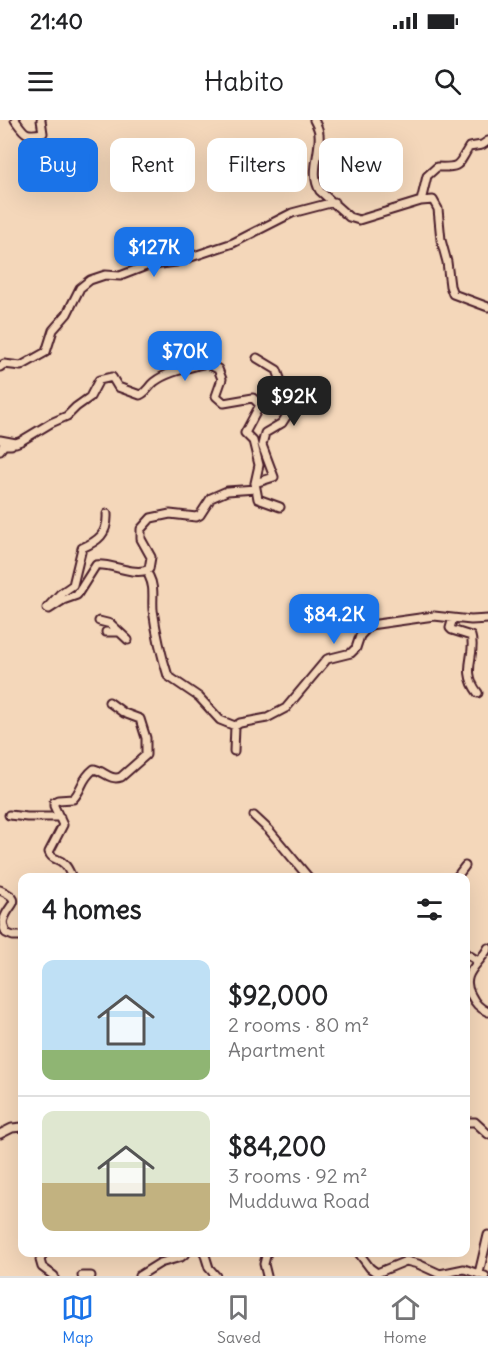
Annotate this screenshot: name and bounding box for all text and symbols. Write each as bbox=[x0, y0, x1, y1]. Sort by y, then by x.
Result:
text: 21:40 bbox=[30, 7, 83, 35]
text: Habito bbox=[204, 64, 284, 98]
icon: menu bbox=[24, 65, 57, 98]
icon: search bbox=[431, 65, 464, 98]
chip: Buy bbox=[18, 138, 98, 192]
chip: Rent bbox=[110, 138, 195, 192]
chip: Filters bbox=[207, 138, 307, 192]
chip: New bbox=[319, 138, 403, 192]
pin: $127K bbox=[112, 227, 196, 278]
text: $127K bbox=[128, 234, 180, 259]
pin: $70K bbox=[149, 331, 221, 382]
text: $70K bbox=[162, 338, 208, 363]
pin: $92K bbox=[258, 376, 330, 427]
text: $92K bbox=[271, 383, 317, 408]
pin: $84.2K bbox=[285, 594, 383, 645]
text: $84.2K bbox=[303, 601, 365, 626]
text: 4 homes bbox=[42, 893, 141, 926]
icon: filters bbox=[413, 893, 446, 926]
text: $92,000 bbox=[228, 979, 328, 1012]
icon: home bbox=[90, 984, 162, 1056]
text: 2 rooms · 80 m² bbox=[228, 1012, 369, 1037]
text: Apartment bbox=[228, 1037, 325, 1062]
text: $84,200 bbox=[228, 1130, 326, 1163]
icon: home bbox=[90, 1135, 162, 1207]
text: 3 rooms · 92 m² bbox=[228, 1163, 367, 1188]
text: Mudduwa Road bbox=[228, 1188, 370, 1213]
tab: Map bbox=[61, 1291, 94, 1347]
tab: Saved bbox=[217, 1291, 261, 1347]
tab: Home bbox=[384, 1291, 427, 1347]

